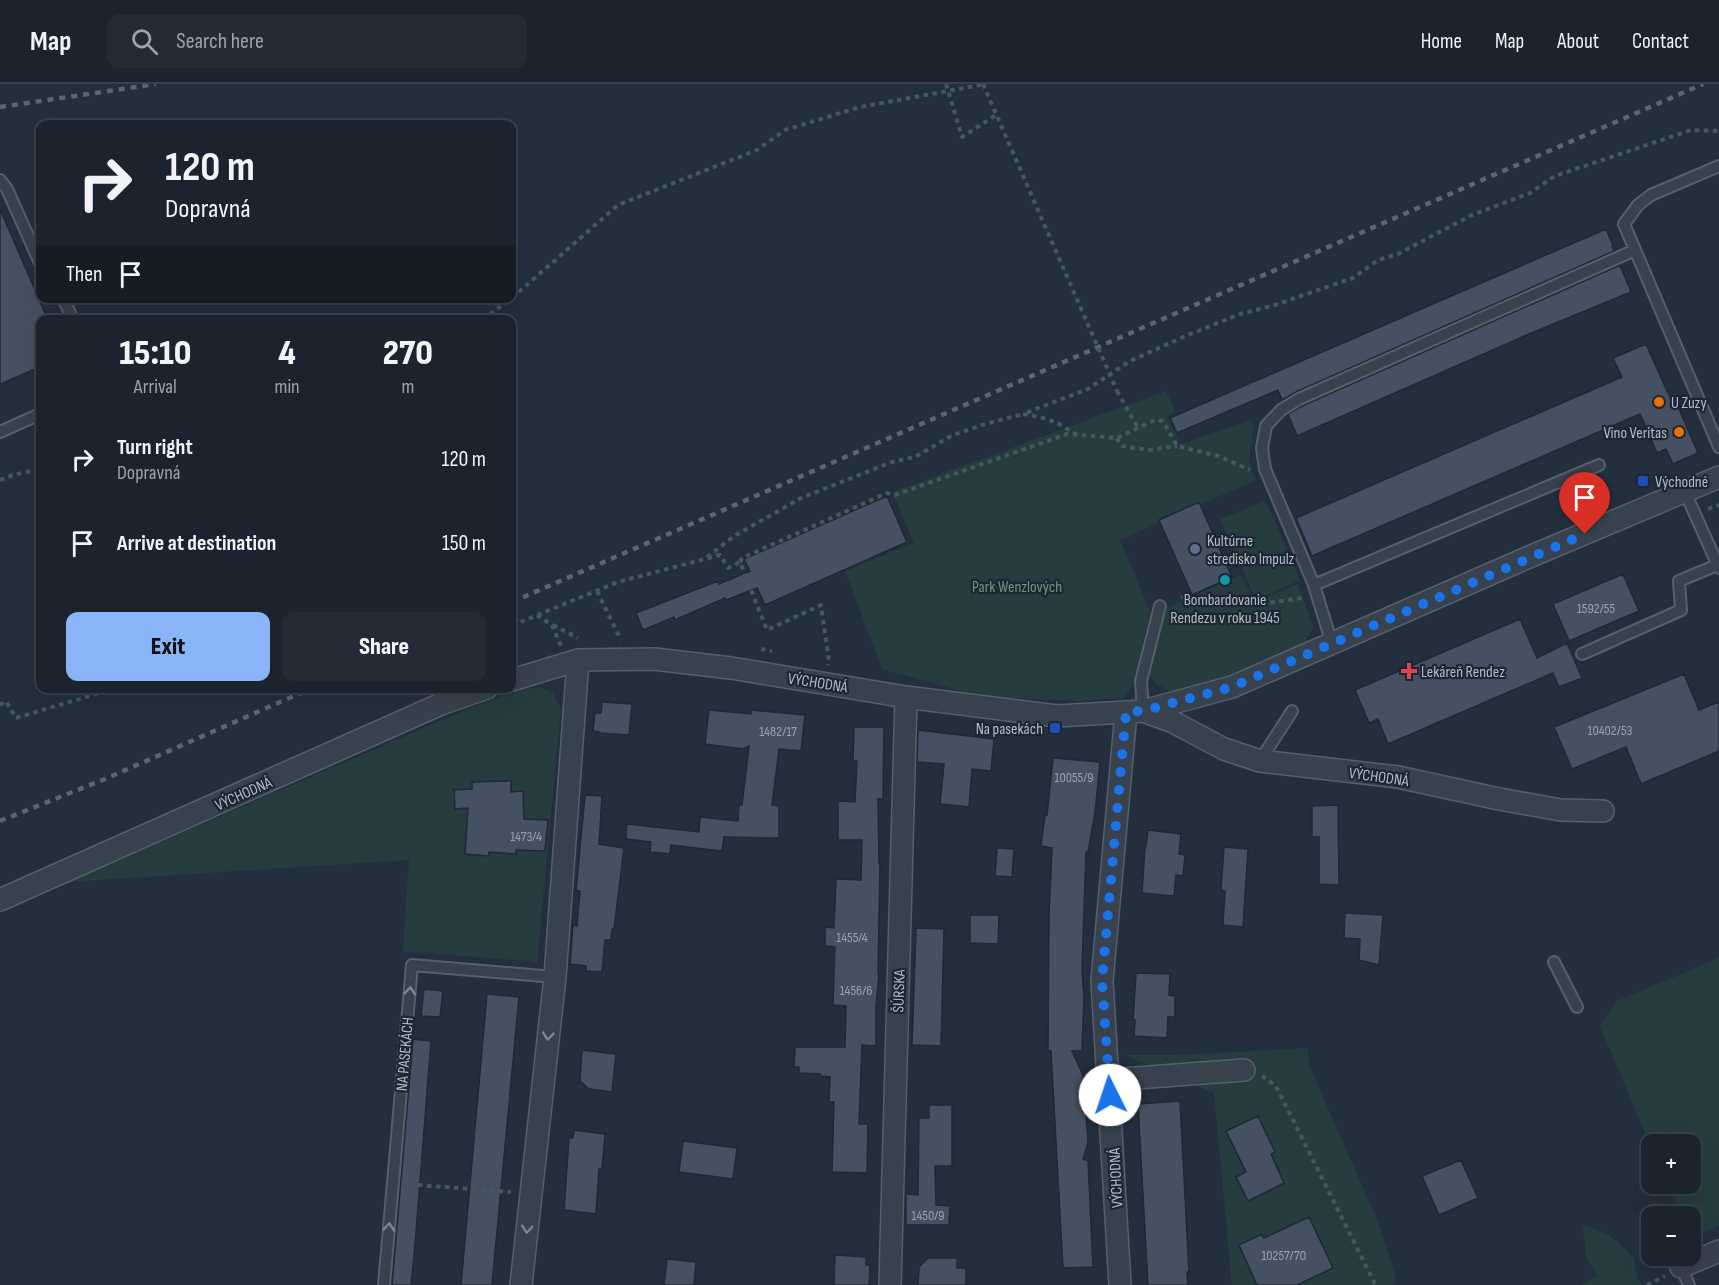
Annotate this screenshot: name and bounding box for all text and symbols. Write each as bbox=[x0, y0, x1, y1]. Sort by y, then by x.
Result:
search box bbox=[107, 14, 527, 68]
text: Map bbox=[30, 25, 71, 58]
icon: search bbox=[128, 25, 161, 58]
text: Search here bbox=[176, 28, 264, 55]
text: Home bbox=[1421, 29, 1462, 54]
text: Map bbox=[1495, 29, 1524, 54]
text: About bbox=[1557, 29, 1599, 54]
text: Contact bbox=[1632, 29, 1689, 54]
text: 120 m bbox=[165, 142, 255, 193]
icon: right bbox=[66, 144, 144, 222]
text: Dopravná bbox=[165, 193, 251, 225]
icon: arrive bbox=[114, 258, 147, 291]
text: Then bbox=[66, 261, 102, 288]
text: 15:10 bbox=[119, 332, 191, 375]
text: 4 bbox=[278, 332, 296, 375]
text: 270 bbox=[383, 332, 433, 375]
text: Arrival bbox=[134, 375, 177, 399]
text: min bbox=[275, 375, 300, 399]
text: m bbox=[401, 375, 414, 399]
place label: U Zuzy bbox=[1671, 394, 1707, 413]
marker: U Zuzy bbox=[1652, 395, 1666, 409]
place label: Vino Veritas bbox=[1603, 424, 1667, 443]
marker: Vino Veritas bbox=[1672, 425, 1686, 439]
text: Turn right bbox=[117, 434, 193, 461]
icon: right bbox=[66, 443, 99, 476]
text: 120 m bbox=[442, 446, 486, 473]
text: Dopravná bbox=[117, 461, 180, 485]
pin bbox=[1559, 472, 1610, 534]
place label: Východné bbox=[1655, 473, 1708, 492]
marker: Východné bbox=[1636, 474, 1650, 488]
icon: arrive bbox=[1568, 481, 1601, 514]
icon: arrive bbox=[66, 527, 99, 560]
text: Arrive at destination bbox=[117, 530, 276, 557]
text: 150 m bbox=[442, 530, 486, 557]
place label: Kultúrne stredisko Impulz bbox=[1207, 532, 1295, 569]
marker: Kultúrne stredisko Impulz bbox=[1188, 542, 1202, 556]
marker: Bombardovanie Rendezu v roku 1945 bbox=[1218, 573, 1232, 587]
park label: Park Wenzlových bbox=[972, 578, 1062, 597]
place label: Bombardovanie Rendezu v roku 1945 bbox=[1170, 591, 1280, 628]
house number: 1592/55 bbox=[1577, 600, 1615, 617]
button: Exit bbox=[66, 612, 270, 681]
button: Share bbox=[282, 612, 486, 681]
place label: Lekáreň Rendez bbox=[1421, 663, 1505, 682]
marker: Lekáreň Rendez bbox=[1402, 664, 1416, 678]
street label: VÝCHODNÁ bbox=[786, 669, 849, 698]
place label: Na pasekách bbox=[976, 720, 1043, 739]
marker: Na pasekách bbox=[1048, 721, 1062, 735]
house number: 10402/53 bbox=[1588, 722, 1633, 739]
house number: 1482/17 bbox=[759, 723, 797, 740]
street label: VÝCHODNÁ bbox=[1348, 764, 1410, 791]
house number: 10055/9 bbox=[1055, 769, 1093, 786]
street label: VÝCHODNÁ bbox=[212, 773, 275, 815]
house number: 1473/4 bbox=[510, 828, 542, 845]
house number: 1455/4 bbox=[836, 929, 868, 946]
street label: ŠÚRSKA bbox=[889, 969, 910, 1013]
house number: 1456/6 bbox=[840, 982, 872, 999]
one-way arrow bbox=[403, 986, 416, 995]
street label: NA PASEKÁCH bbox=[393, 1016, 418, 1092]
one-way arrow bbox=[543, 1031, 555, 1040]
position arrow bbox=[1078, 1063, 1142, 1127]
map controls bbox=[1641, 1134, 1701, 1266]
button: + bbox=[1641, 1134, 1701, 1194]
street label: VÝCHODNÁ bbox=[1105, 1147, 1128, 1209]
button: − bbox=[1641, 1206, 1701, 1266]
house number: 1450/9 bbox=[912, 1207, 944, 1224]
one-way arrow bbox=[382, 1222, 395, 1231]
one-way arrow bbox=[522, 1225, 534, 1234]
house number: 10257/7O bbox=[1261, 1247, 1307, 1264]

